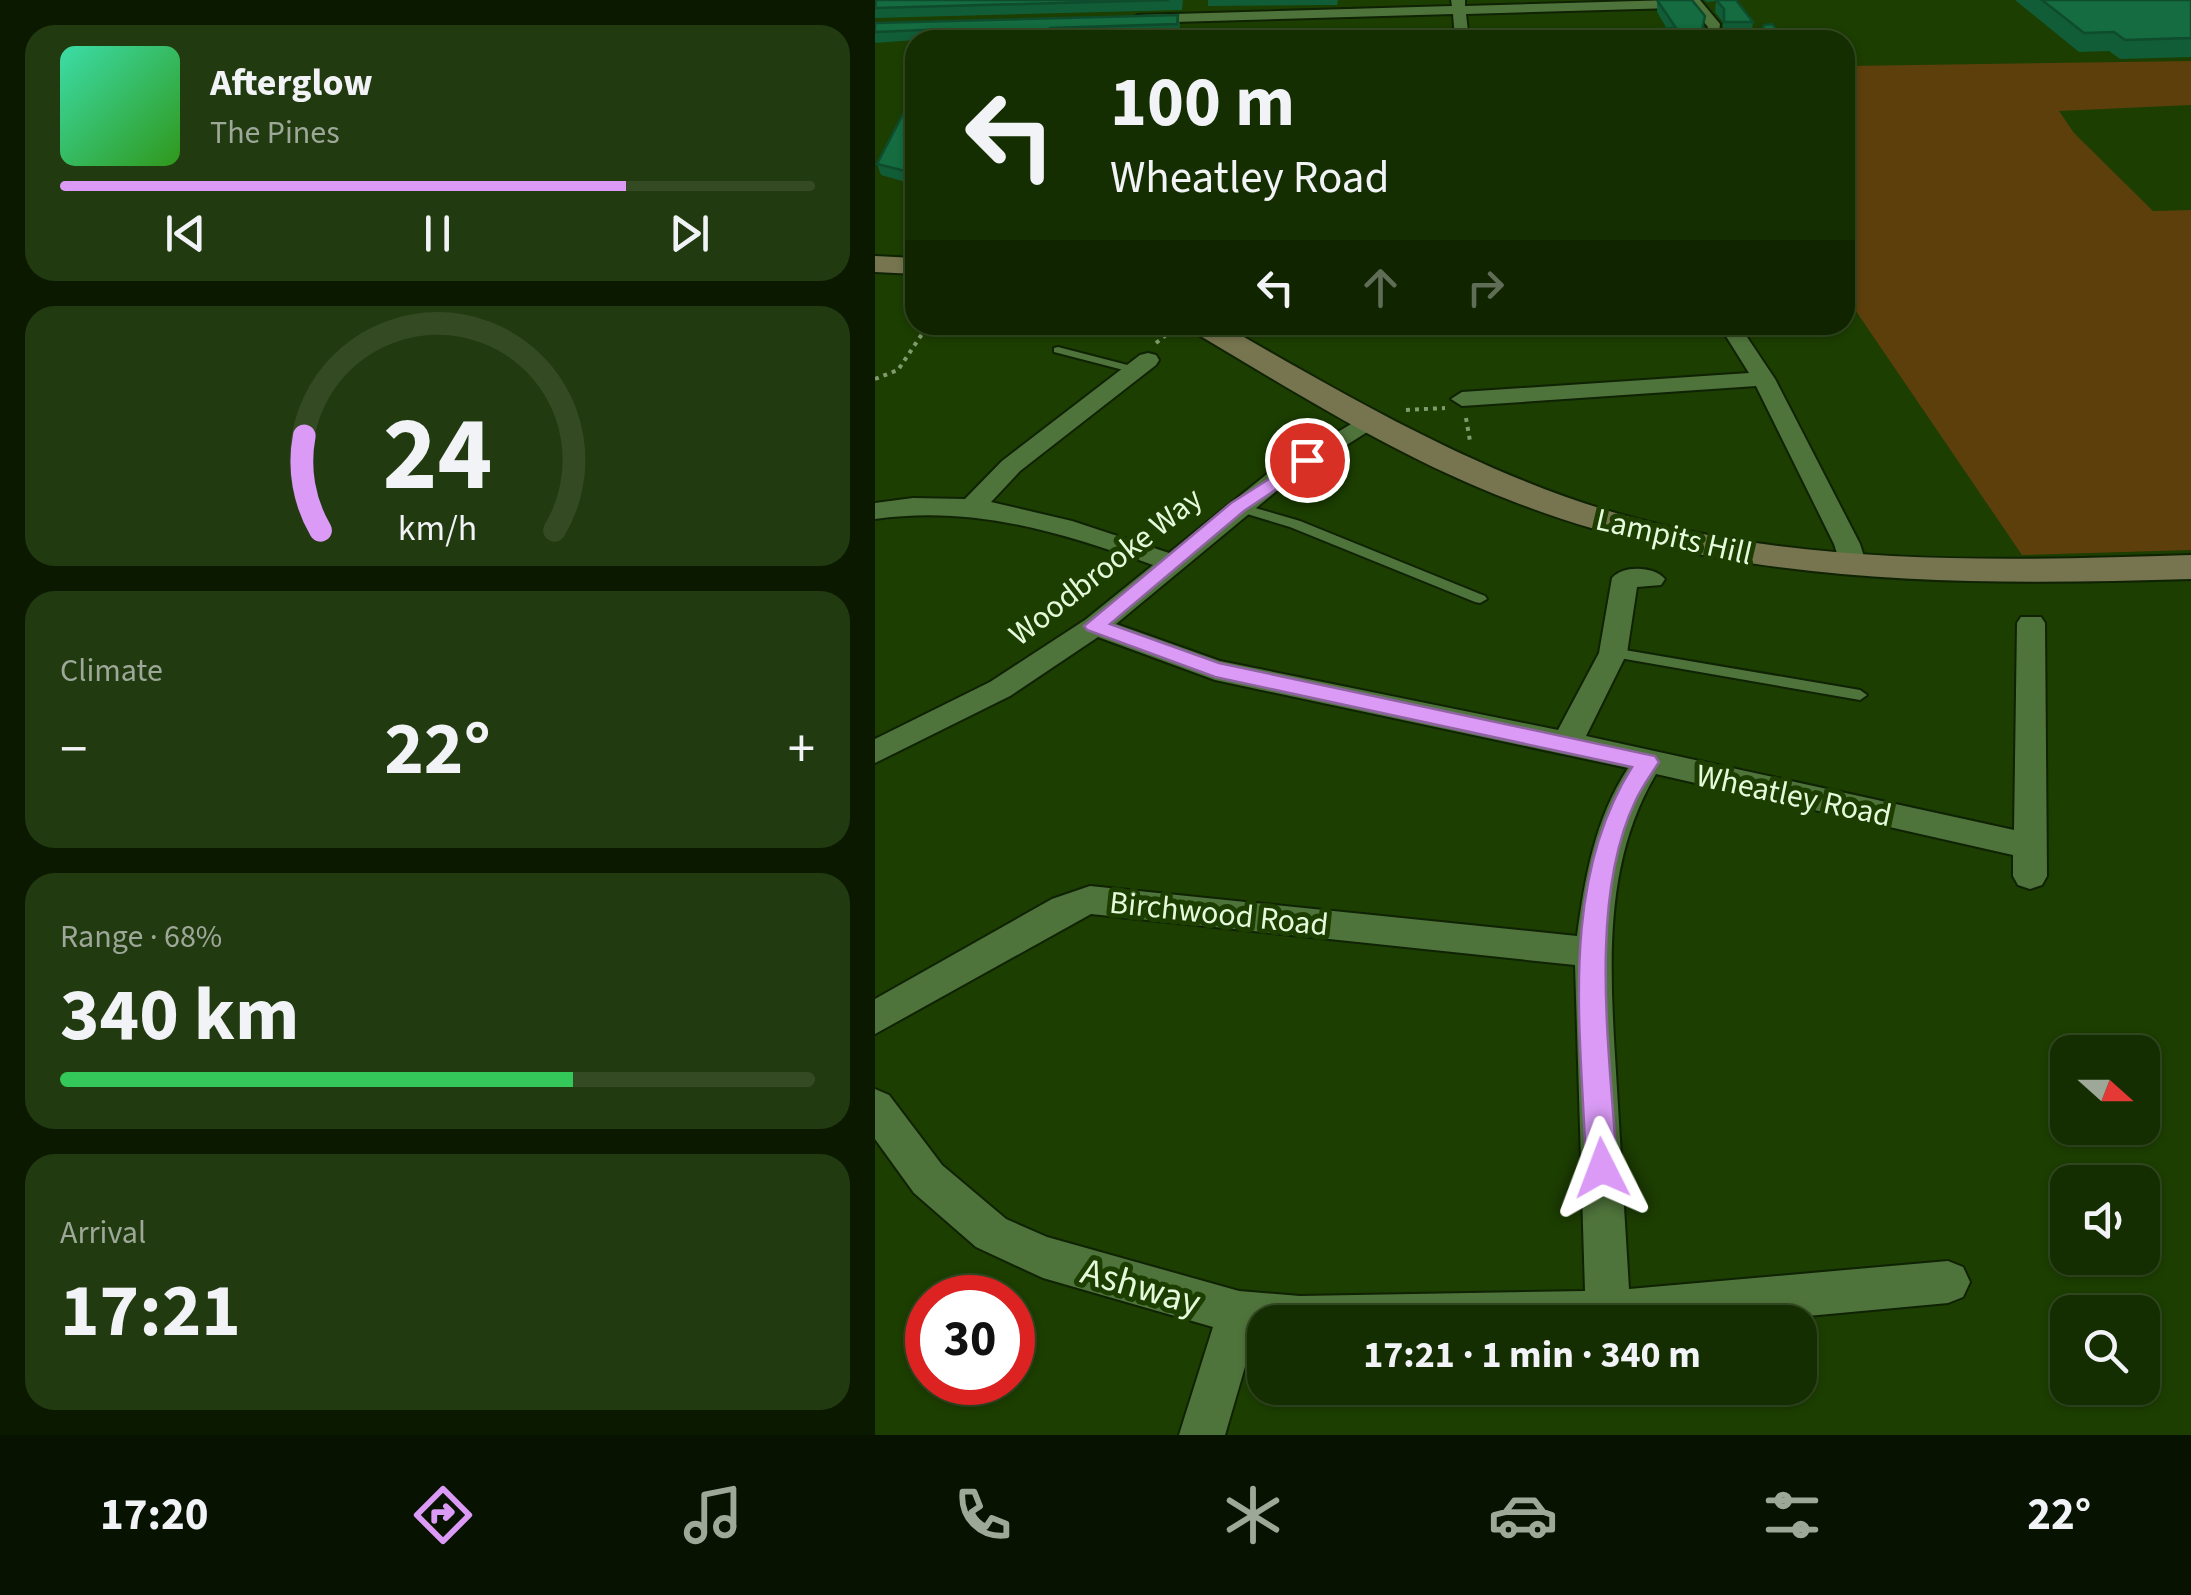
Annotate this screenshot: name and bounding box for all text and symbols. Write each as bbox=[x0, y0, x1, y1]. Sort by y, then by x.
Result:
text: 100 m bbox=[1110, 53, 1295, 153]
text: Afterglow bbox=[210, 56, 373, 110]
icon: left bbox=[945, 70, 1075, 200]
text: The Pines bbox=[210, 110, 340, 156]
text: Wheatley Road bbox=[1110, 146, 1389, 210]
icon: previous bbox=[158, 206, 213, 261]
icon: pause bbox=[410, 206, 465, 261]
icon: next bbox=[662, 206, 717, 261]
icon: left bbox=[1248, 260, 1303, 315]
icon: ahead bbox=[1353, 260, 1408, 315]
icon: right bbox=[1458, 260, 1513, 315]
text: 24 bbox=[383, 382, 492, 530]
pin bbox=[1265, 418, 1350, 503]
icon: arrive bbox=[1280, 433, 1335, 488]
street label: Woodbrooke Way bbox=[999, 477, 1212, 657]
street label: Lampits Hill bbox=[1591, 497, 1757, 577]
text: km/h bbox=[398, 503, 477, 554]
text: Climate bbox=[60, 648, 163, 694]
text: 22° bbox=[384, 696, 491, 803]
text: − bbox=[60, 711, 87, 789]
text: + bbox=[788, 711, 815, 789]
street label: Wheatley Road bbox=[1692, 753, 1896, 839]
street label: Birchwood Road bbox=[1107, 880, 1331, 948]
text: Range · 68% bbox=[60, 914, 222, 960]
text: 340 km bbox=[60, 962, 299, 1069]
north arrow bbox=[2050, 1035, 2160, 1145]
map controls bbox=[2050, 1035, 2160, 1405]
position arrow bbox=[1550, 1116, 1654, 1220]
button: sound bbox=[2050, 1165, 2160, 1275]
text: Arrival bbox=[60, 1210, 146, 1256]
street label: Ashway bbox=[1075, 1244, 1207, 1330]
text: 17:21 bbox=[60, 1258, 241, 1365]
speed limit sign: 30 bbox=[905, 1275, 1035, 1405]
button: search bbox=[2050, 1295, 2160, 1405]
text: 17:21 · 1 min · 340 m bbox=[1363, 1328, 1701, 1382]
icon: directions bbox=[408, 1480, 478, 1550]
icon: music bbox=[678, 1480, 748, 1550]
icon: phone bbox=[948, 1480, 1018, 1550]
icon: climate bbox=[1218, 1480, 1288, 1550]
icon: car bbox=[1488, 1480, 1558, 1550]
icon: filters bbox=[1757, 1480, 1827, 1550]
text: 17:20 bbox=[100, 1483, 208, 1547]
text: 22° bbox=[2027, 1483, 2091, 1547]

